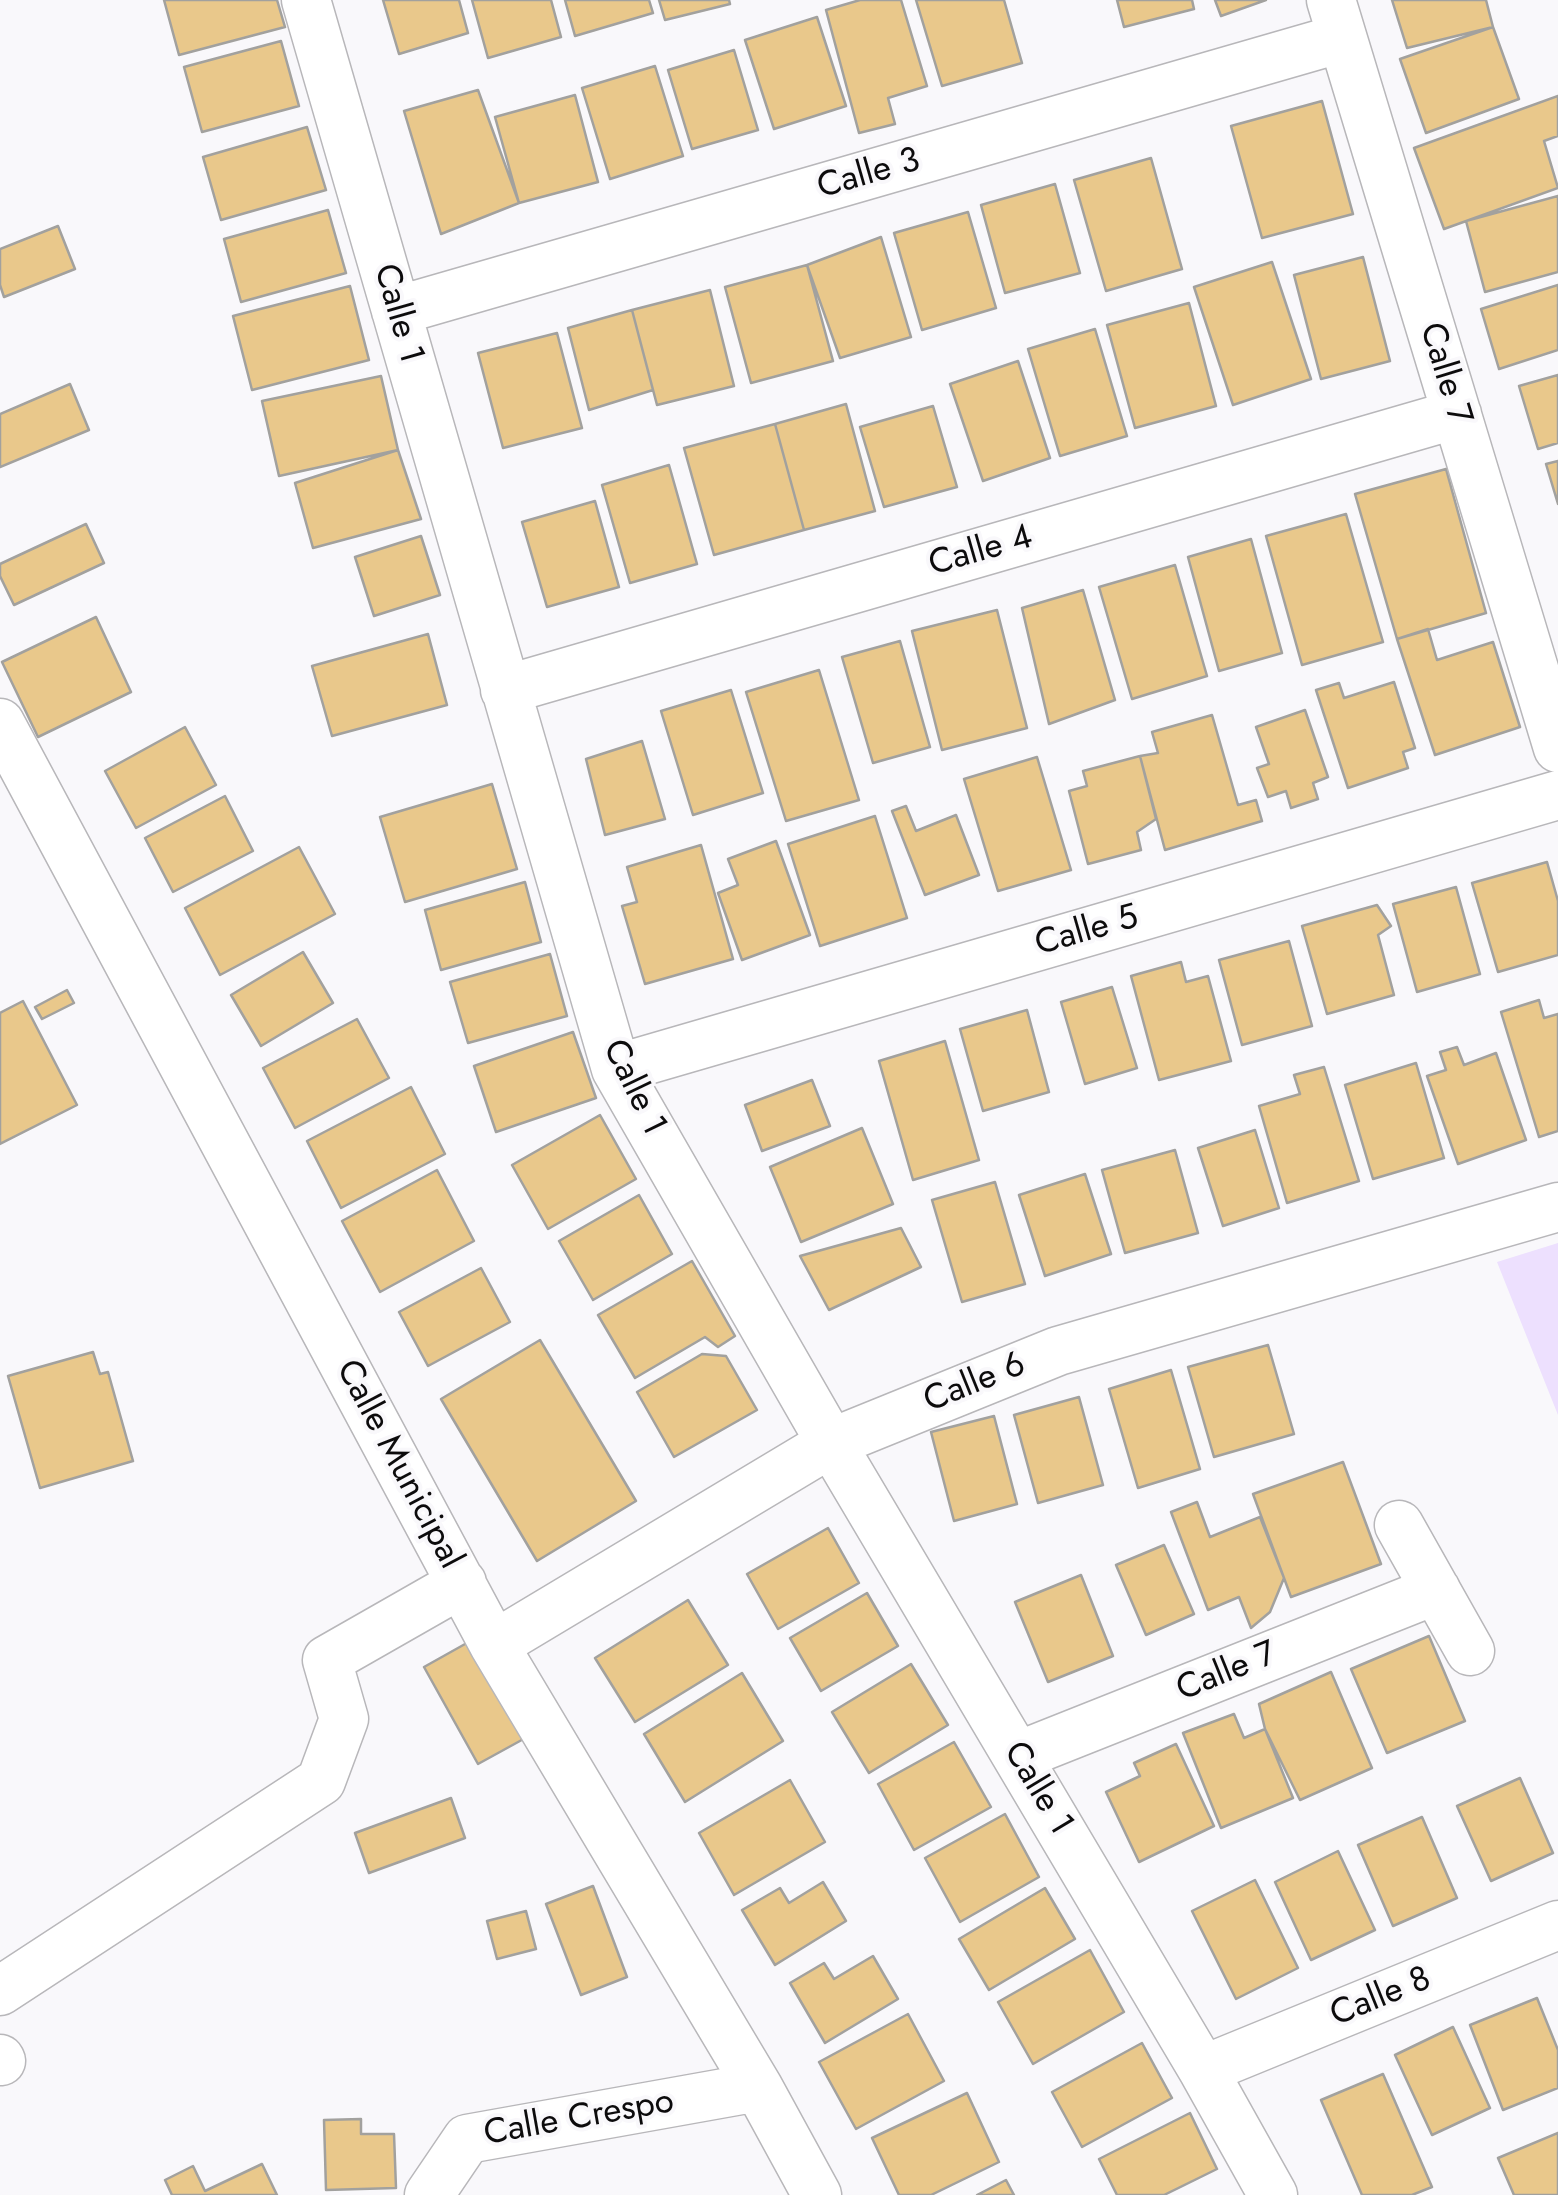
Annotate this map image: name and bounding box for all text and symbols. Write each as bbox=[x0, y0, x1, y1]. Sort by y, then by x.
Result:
street label: Calle 3 bbox=[813, 140, 925, 210]
street label: Calle 1 bbox=[363, 260, 431, 368]
street label: Calle 7 bbox=[1409, 318, 1479, 430]
street label: Calle 4 bbox=[924, 517, 1038, 587]
street label: Calle 5 bbox=[1031, 897, 1143, 967]
street label: Calle 1 bbox=[592, 1033, 674, 1143]
street label: Calle 6 bbox=[918, 1345, 1032, 1423]
street label: Calle Municipal bbox=[325, 1353, 471, 1577]
street label: Calle 7 bbox=[1171, 1634, 1283, 1712]
street label: Calle 1 bbox=[993, 1735, 1081, 1843]
street label: Calle 8 bbox=[1325, 1959, 1437, 2037]
street label: Calle Crespo bbox=[481, 2082, 677, 2156]

